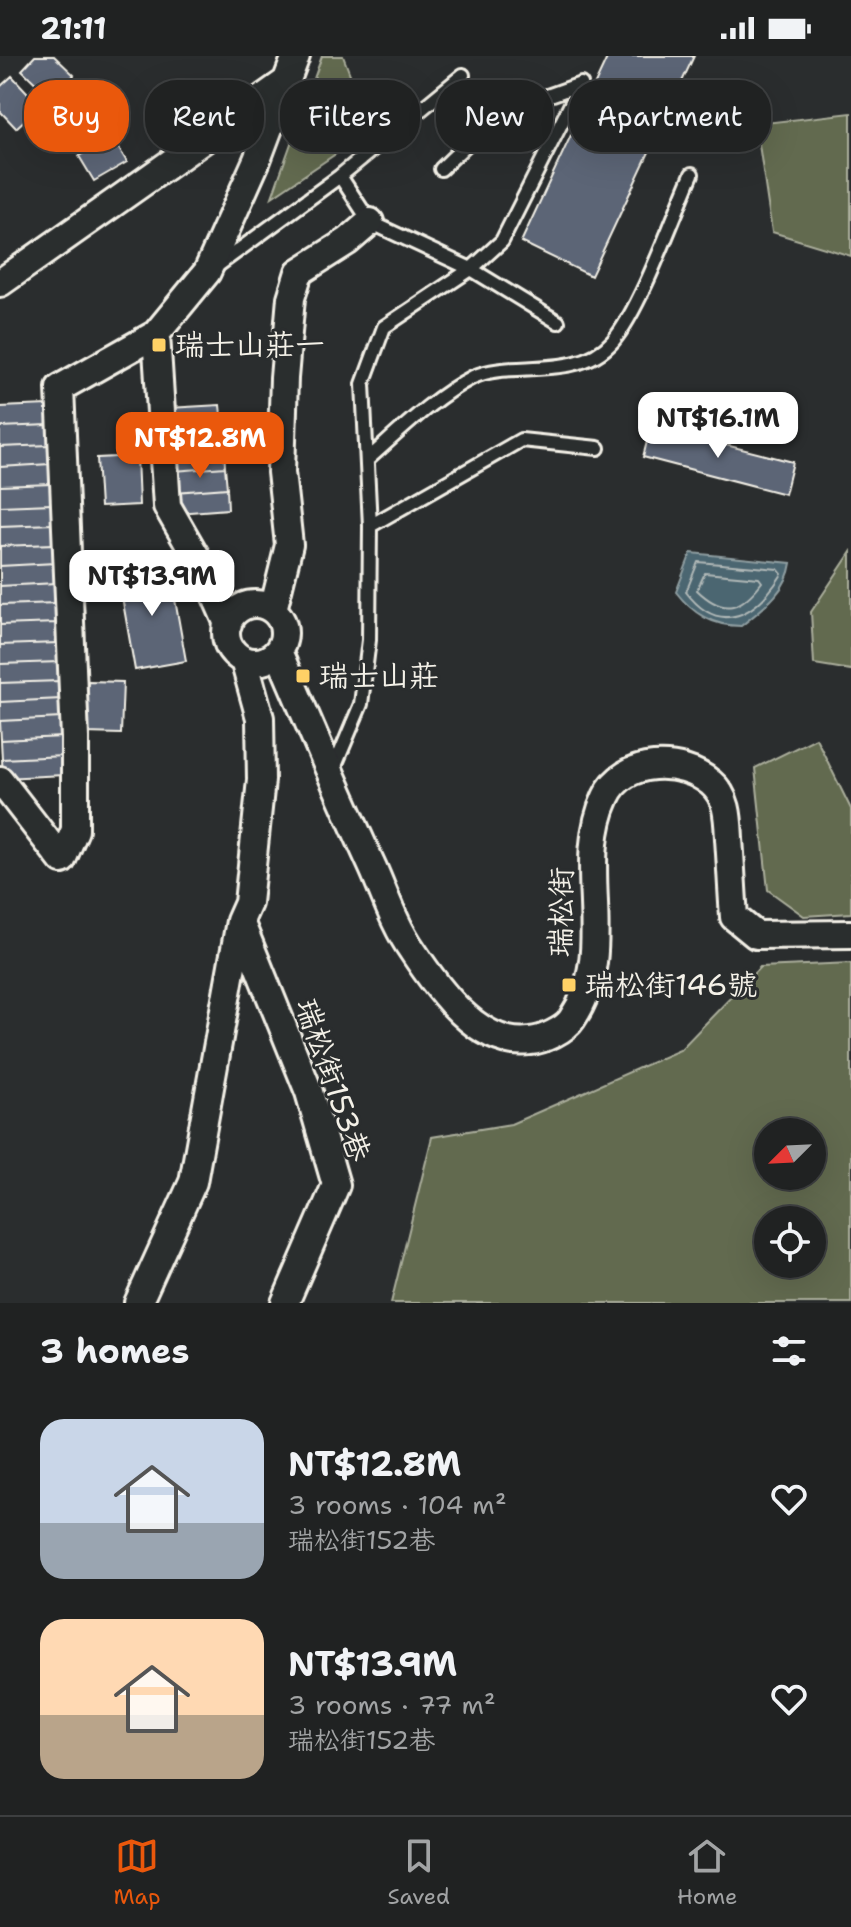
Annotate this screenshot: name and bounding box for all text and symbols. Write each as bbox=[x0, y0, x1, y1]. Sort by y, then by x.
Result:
text: 21:11 bbox=[40, 8, 107, 49]
chip: Buy bbox=[24, 80, 129, 152]
chip: Rent bbox=[145, 80, 264, 152]
chip: Filters bbox=[280, 80, 420, 152]
chip: New bbox=[436, 80, 553, 152]
chip: Apartment bbox=[569, 80, 771, 152]
place label: 瑞士山莊一 bbox=[175, 324, 325, 365]
marker: 瑞士山莊一 bbox=[150, 336, 168, 354]
pin: NT$16.1M bbox=[635, 392, 801, 460]
text: NT$16.1M bbox=[656, 400, 780, 435]
pin: NT$12.8M bbox=[117, 412, 283, 480]
text: NT$12.8M bbox=[134, 420, 266, 455]
pin: NT$13.9M bbox=[69, 550, 235, 618]
text: NT$13.9M bbox=[87, 558, 217, 593]
place label: 瑞士山莊 bbox=[319, 655, 439, 696]
marker: 瑞士山莊 bbox=[294, 667, 312, 685]
street label: 瑞松街 bbox=[539, 867, 582, 957]
place label: 瑞松街146號 bbox=[585, 964, 758, 1005]
marker: 瑞松街146號 bbox=[560, 976, 578, 994]
street label: 瑞松街153巷 bbox=[286, 993, 381, 1167]
north arrow bbox=[754, 1118, 826, 1190]
map controls bbox=[754, 1118, 826, 1278]
button: locate bbox=[754, 1206, 826, 1278]
text: 3 homes bbox=[40, 1328, 189, 1374]
icon: filters bbox=[767, 1329, 811, 1373]
text: NT$12.8M bbox=[288, 1441, 461, 1487]
icon: home bbox=[104, 1451, 200, 1547]
icon: heart bbox=[767, 1477, 811, 1521]
text: 3 rooms · 104 m² bbox=[288, 1487, 507, 1522]
text: 瑞松街152巷 bbox=[288, 1522, 435, 1557]
text: NT$13.9M bbox=[288, 1641, 457, 1687]
icon: home bbox=[104, 1651, 200, 1747]
icon: heart bbox=[767, 1677, 811, 1721]
text: 3 rooms · 77 m² bbox=[288, 1687, 496, 1722]
text: 瑞松街152巷 bbox=[288, 1722, 435, 1757]
tab: Map bbox=[113, 1834, 161, 1911]
tab: Saved bbox=[388, 1834, 450, 1911]
tab: Home bbox=[677, 1834, 738, 1911]

